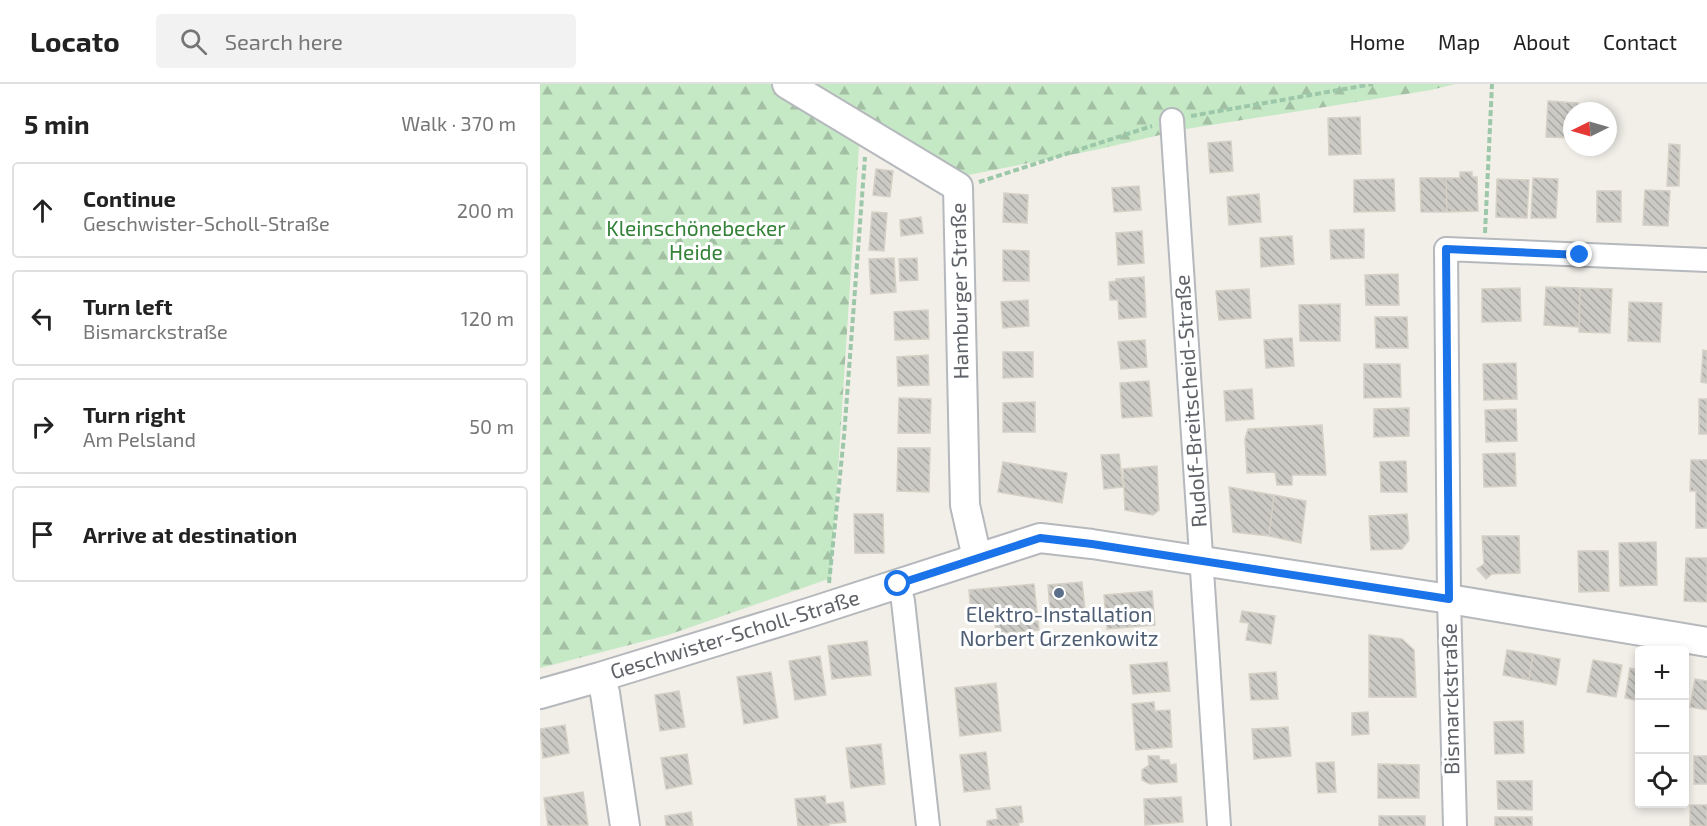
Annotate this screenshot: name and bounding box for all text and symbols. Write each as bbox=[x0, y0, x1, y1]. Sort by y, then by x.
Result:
search box bbox=[156, 14, 576, 68]
text: Locato bbox=[30, 24, 120, 58]
icon: search bbox=[177, 25, 210, 58]
text: Search here bbox=[225, 28, 343, 54]
text: Home bbox=[1349, 29, 1405, 54]
text: Map bbox=[1438, 29, 1480, 54]
text: About bbox=[1513, 29, 1570, 54]
text: Contact bbox=[1603, 29, 1677, 54]
north arrow bbox=[1563, 102, 1617, 156]
text: 5 min bbox=[24, 108, 90, 139]
text: Walk · 370 m bbox=[401, 111, 516, 135]
text: Continue bbox=[83, 185, 176, 211]
icon: ahead bbox=[26, 194, 59, 227]
text: 200 m bbox=[457, 198, 514, 222]
street label: Hamburger Straße bbox=[944, 202, 973, 380]
text: Geschwister-Scholl-Straße bbox=[83, 211, 330, 235]
park label: Kleinschönebecker Heide bbox=[606, 215, 786, 264]
route end bbox=[1566, 241, 1592, 267]
street label: Rudolf-Breitscheid-Straße bbox=[1168, 274, 1211, 528]
text: Turn left bbox=[83, 293, 172, 319]
icon: left bbox=[26, 302, 59, 335]
text: 120 m bbox=[461, 306, 514, 330]
text: Bismarckstraße bbox=[83, 319, 228, 343]
text: Turn right bbox=[83, 401, 185, 427]
icon: right bbox=[26, 410, 59, 443]
text: 50 m bbox=[469, 414, 514, 438]
text: Am Pelsland bbox=[83, 427, 196, 451]
icon: arrive bbox=[26, 518, 59, 551]
text: Arrive at destination bbox=[83, 521, 297, 547]
route start bbox=[884, 570, 910, 596]
street label: Geschwister-Scholl-Straße bbox=[607, 584, 862, 683]
marker: Elektro-Installation Norbert Grzenkowitz bbox=[1052, 586, 1066, 600]
place label: Elektro-Installation Norbert Grzenkowitz bbox=[960, 601, 1158, 650]
street label: Bismarckstraße bbox=[1436, 623, 1463, 775]
map controls bbox=[1635, 646, 1689, 808]
button: + bbox=[1635, 646, 1689, 700]
button: − bbox=[1635, 700, 1689, 754]
button: locate bbox=[1635, 754, 1689, 808]

